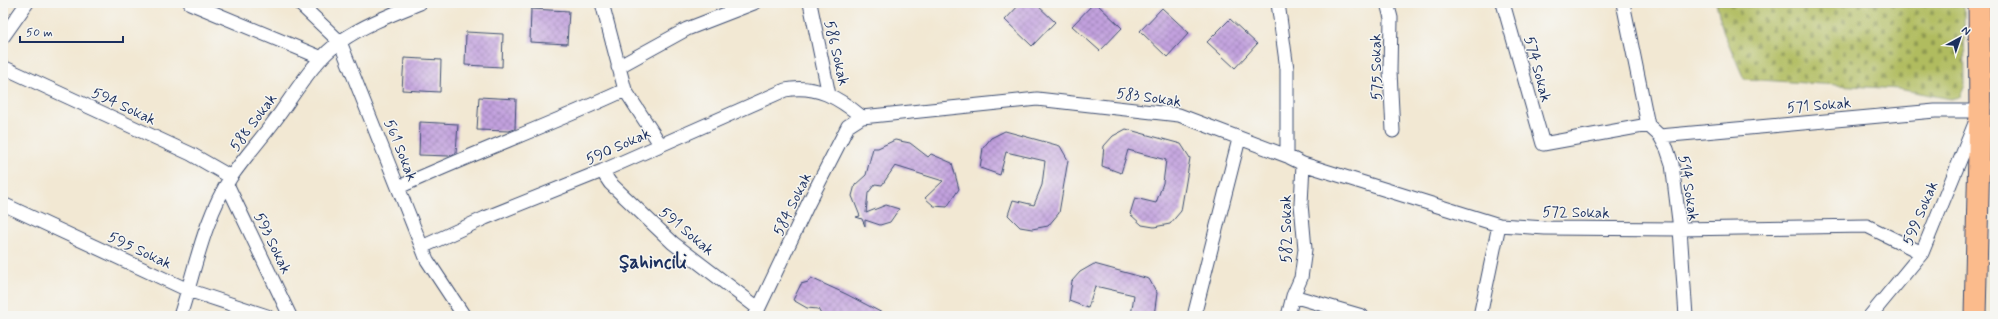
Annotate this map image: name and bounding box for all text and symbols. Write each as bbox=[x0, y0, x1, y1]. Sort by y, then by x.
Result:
scale bar bbox=[20, 18, 123, 44]
north arrow bbox=[1940, 18, 1980, 58]
street label: 586 Sokak bbox=[819, 19, 853, 88]
text: N bbox=[1958, 23, 1973, 39]
text: 50 m bbox=[26, 25, 53, 41]
street label: 575 Sokak bbox=[1366, 33, 1388, 101]
street label: 574 Sokak bbox=[1519, 34, 1555, 104]
street label: 594 Sokak bbox=[88, 83, 159, 131]
street label: 583 Sokak bbox=[1115, 84, 1183, 112]
street label: 588 Sokak bbox=[226, 90, 282, 156]
street label: 571 Sokak bbox=[1786, 93, 1852, 119]
street label: 561 Sokak bbox=[379, 116, 422, 184]
street label: 590 Sokak bbox=[583, 124, 654, 170]
street label: 514 Sokak bbox=[1673, 154, 1703, 222]
street label: 584 Sokak bbox=[769, 169, 817, 239]
street label: 599 Sokak bbox=[1898, 178, 1943, 249]
street label: 582 Sokak bbox=[1277, 195, 1297, 263]
street label: 572 Sokak bbox=[1542, 202, 1610, 224]
street label: 591 Sokak bbox=[655, 203, 718, 261]
street label: 593 Sokak bbox=[249, 209, 296, 278]
street label: 595 Sokak bbox=[104, 227, 175, 274]
district label: Şahincili bbox=[619, 250, 687, 275]

